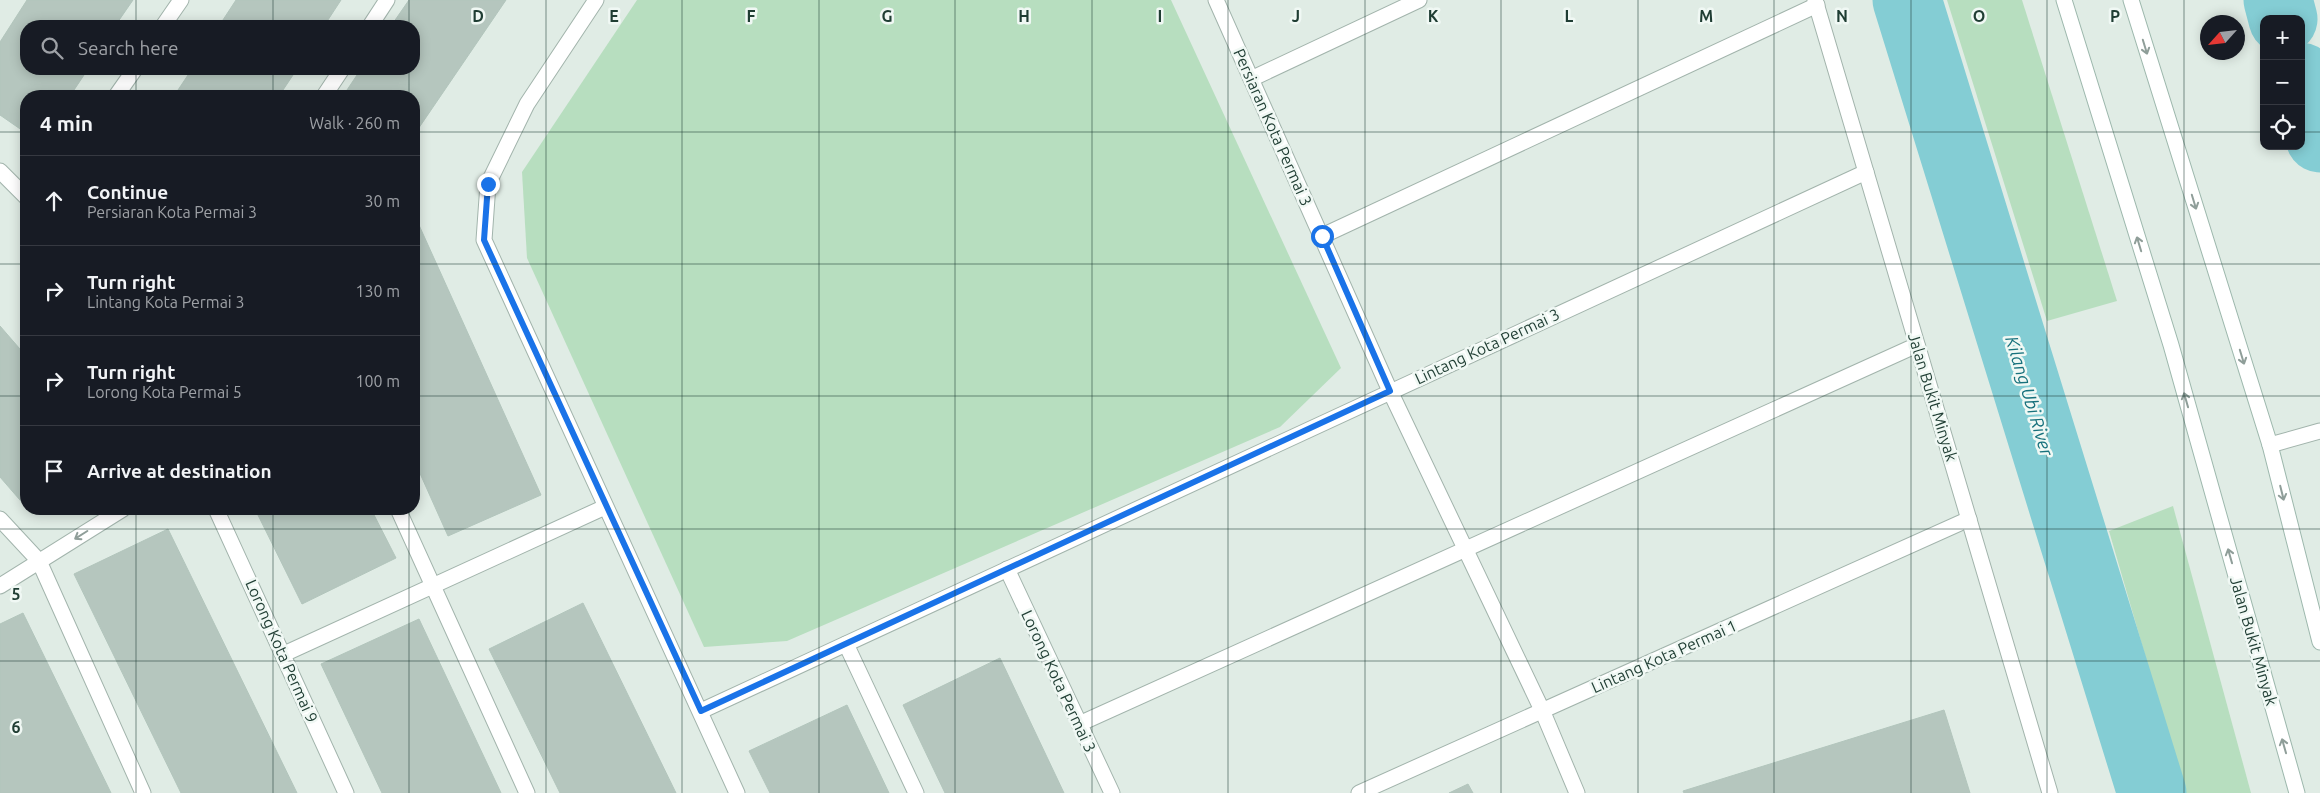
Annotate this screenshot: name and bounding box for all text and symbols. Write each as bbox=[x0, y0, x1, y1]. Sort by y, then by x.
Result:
text: D bbox=[472, 7, 484, 25]
text: E bbox=[609, 7, 619, 25]
text: F bbox=[747, 7, 756, 25]
text: G bbox=[881, 7, 893, 25]
text: H bbox=[1018, 7, 1030, 25]
text: I bbox=[1158, 7, 1162, 25]
text: J bbox=[1292, 7, 1300, 25]
text: K bbox=[1428, 7, 1439, 25]
text: L bbox=[1565, 7, 1574, 25]
text: M bbox=[1699, 7, 1713, 25]
text: N bbox=[1836, 7, 1848, 25]
text: O bbox=[1973, 7, 1985, 25]
text: P bbox=[2110, 7, 2120, 25]
north arrow bbox=[2200, 15, 2245, 60]
map controls bbox=[2260, 15, 2305, 150]
button: + bbox=[2260, 15, 2305, 60]
search box bbox=[20, 20, 420, 75]
icon: search bbox=[38, 34, 66, 62]
text: Search here bbox=[78, 37, 178, 59]
one-way arrow bbox=[2141, 38, 2151, 54]
street label: Persiaran Kota Permai 3 bbox=[1230, 46, 1316, 208]
button: − bbox=[2260, 60, 2305, 105]
button: locate bbox=[2260, 105, 2305, 150]
text: 4 min bbox=[40, 111, 93, 135]
text: Walk · 260 m bbox=[309, 114, 400, 132]
route end bbox=[477, 173, 500, 196]
text: Continue bbox=[87, 181, 168, 203]
icon: ahead bbox=[40, 187, 68, 215]
text: 30 m bbox=[364, 192, 400, 210]
one-way arrow bbox=[2189, 193, 2199, 209]
text: Persiaran Kota Permai 3 bbox=[87, 203, 257, 221]
route start bbox=[1311, 225, 1334, 248]
one-way arrow bbox=[2134, 236, 2144, 252]
text: Turn right bbox=[87, 271, 175, 293]
icon: right bbox=[40, 277, 68, 305]
text: 130 m bbox=[355, 282, 400, 300]
text: Lintang Kota Permai 3 bbox=[87, 293, 244, 311]
street label: Lintang Kota Permai 3 bbox=[1412, 305, 1562, 387]
street label: Jalan Bukit Minyak bbox=[1905, 331, 1961, 463]
water label: Kilang Ubi River bbox=[2002, 333, 2058, 459]
one-way arrow bbox=[2238, 348, 2248, 364]
text: Turn right bbox=[87, 361, 175, 383]
icon: right bbox=[40, 367, 68, 395]
text: 100 m bbox=[355, 372, 400, 390]
text: Lorong Kota Permai 5 bbox=[87, 383, 242, 401]
one-way arrow bbox=[2181, 392, 2191, 408]
icon: arrive bbox=[40, 457, 68, 485]
text: Arrive at destination bbox=[87, 460, 272, 482]
one-way arrow bbox=[2278, 484, 2287, 500]
one-way arrow bbox=[75, 530, 89, 540]
one-way arrow bbox=[2225, 548, 2235, 564]
street label: Jalan Bukit Minyak bbox=[2227, 574, 2281, 708]
street label: Lorong Kota Permai 9 bbox=[242, 577, 322, 725]
text: 5 bbox=[11, 585, 21, 603]
street label: Lorong Kota Permai 3 bbox=[1018, 607, 1100, 755]
street label: Lintang Kota Permai 1 bbox=[1588, 616, 1740, 696]
text: 6 bbox=[11, 718, 21, 736]
one-way arrow bbox=[2278, 738, 2288, 754]

